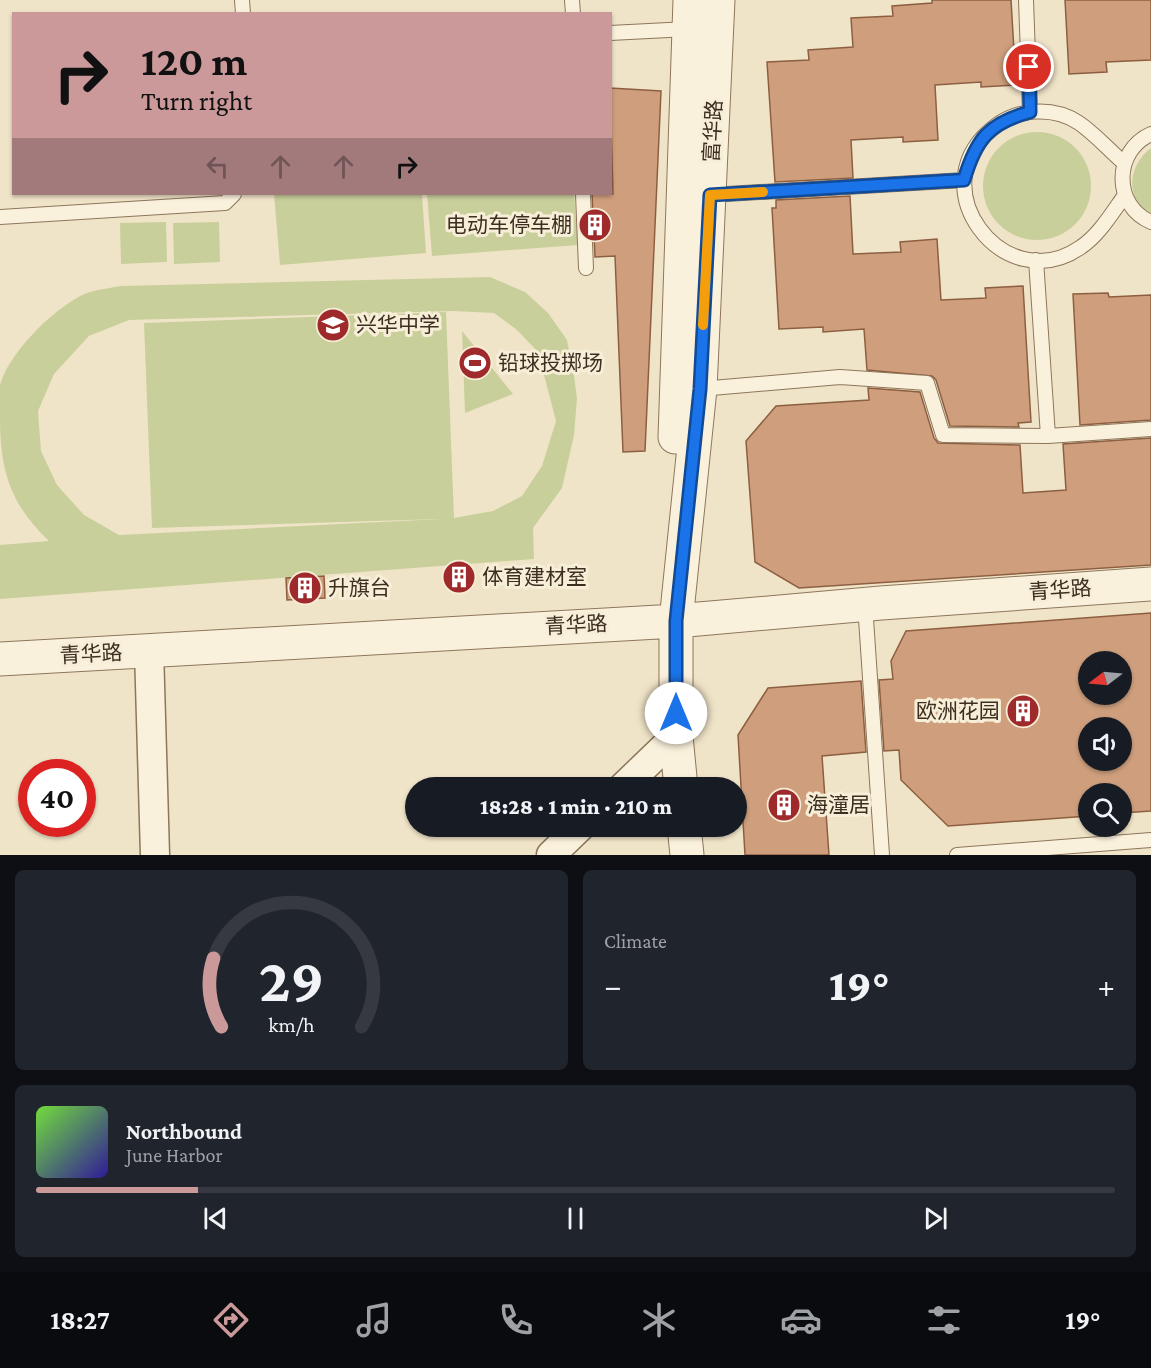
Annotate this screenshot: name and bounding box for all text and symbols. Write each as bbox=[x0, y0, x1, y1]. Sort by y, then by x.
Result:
icon: right bbox=[42, 36, 120, 114]
text: 120 m bbox=[141, 37, 247, 84]
pin bbox=[1003, 41, 1054, 92]
icon: arrive bbox=[1012, 50, 1045, 83]
text: Turn right bbox=[141, 86, 252, 116]
street label: 富华路 bbox=[699, 99, 727, 163]
icon: left bbox=[201, 150, 234, 183]
icon: ahead bbox=[264, 150, 297, 183]
icon: ahead bbox=[327, 150, 360, 183]
icon: right bbox=[390, 150, 423, 183]
building icon: 电动车停车棚 bbox=[577, 207, 613, 243]
place label: 电动车停车棚 bbox=[446, 213, 572, 237]
school or university icon: 兴华中学 bbox=[315, 307, 351, 343]
place label: 兴华中学 bbox=[356, 313, 440, 337]
sports icon: 铅球投掷场 bbox=[457, 345, 493, 381]
place label: 铅球投掷场 bbox=[498, 351, 603, 375]
building icon: 体育建材室 bbox=[441, 559, 477, 595]
place label: 体育建材室 bbox=[482, 565, 587, 589]
building icon: 升旗台 bbox=[287, 570, 323, 606]
place label: 升旗台 bbox=[328, 576, 391, 600]
street label: 青华路 bbox=[1028, 576, 1092, 604]
street label: 青华路 bbox=[544, 611, 608, 639]
street label: 青华路 bbox=[59, 640, 123, 668]
north arrow bbox=[1078, 651, 1132, 705]
map controls bbox=[1078, 651, 1132, 837]
position arrow bbox=[644, 681, 708, 745]
building icon: 欧洲花园 bbox=[1005, 693, 1041, 729]
place label: 欧洲花园 bbox=[916, 699, 1000, 723]
button: sound bbox=[1078, 717, 1132, 771]
speed limit sign: 40 bbox=[18, 759, 96, 837]
button: search bbox=[1078, 783, 1132, 837]
building icon: 海潼居 bbox=[766, 787, 802, 823]
place label: 海潼居 bbox=[807, 793, 870, 817]
text: 18:28 · 1 min · 210 m bbox=[480, 794, 672, 819]
text: Climate bbox=[604, 930, 667, 952]
text: 29 bbox=[259, 945, 324, 1014]
text: 19° bbox=[829, 960, 890, 1010]
text: − bbox=[604, 967, 621, 1004]
text: + bbox=[1098, 967, 1115, 1004]
text: km/h bbox=[268, 1013, 315, 1037]
text: Northbound bbox=[126, 1119, 242, 1144]
text: June Harbor bbox=[126, 1144, 223, 1166]
icon: previous bbox=[199, 1202, 232, 1235]
icon: pause bbox=[559, 1202, 592, 1235]
icon: next bbox=[919, 1202, 952, 1235]
icon: directions bbox=[210, 1299, 252, 1341]
icon: music bbox=[353, 1299, 395, 1341]
icon: phone bbox=[495, 1299, 537, 1341]
icon: climate bbox=[638, 1299, 680, 1341]
icon: car bbox=[780, 1299, 822, 1341]
icon: filters bbox=[923, 1299, 965, 1341]
text: 18:27 bbox=[50, 1305, 110, 1335]
text: 19° bbox=[1065, 1305, 1101, 1335]

